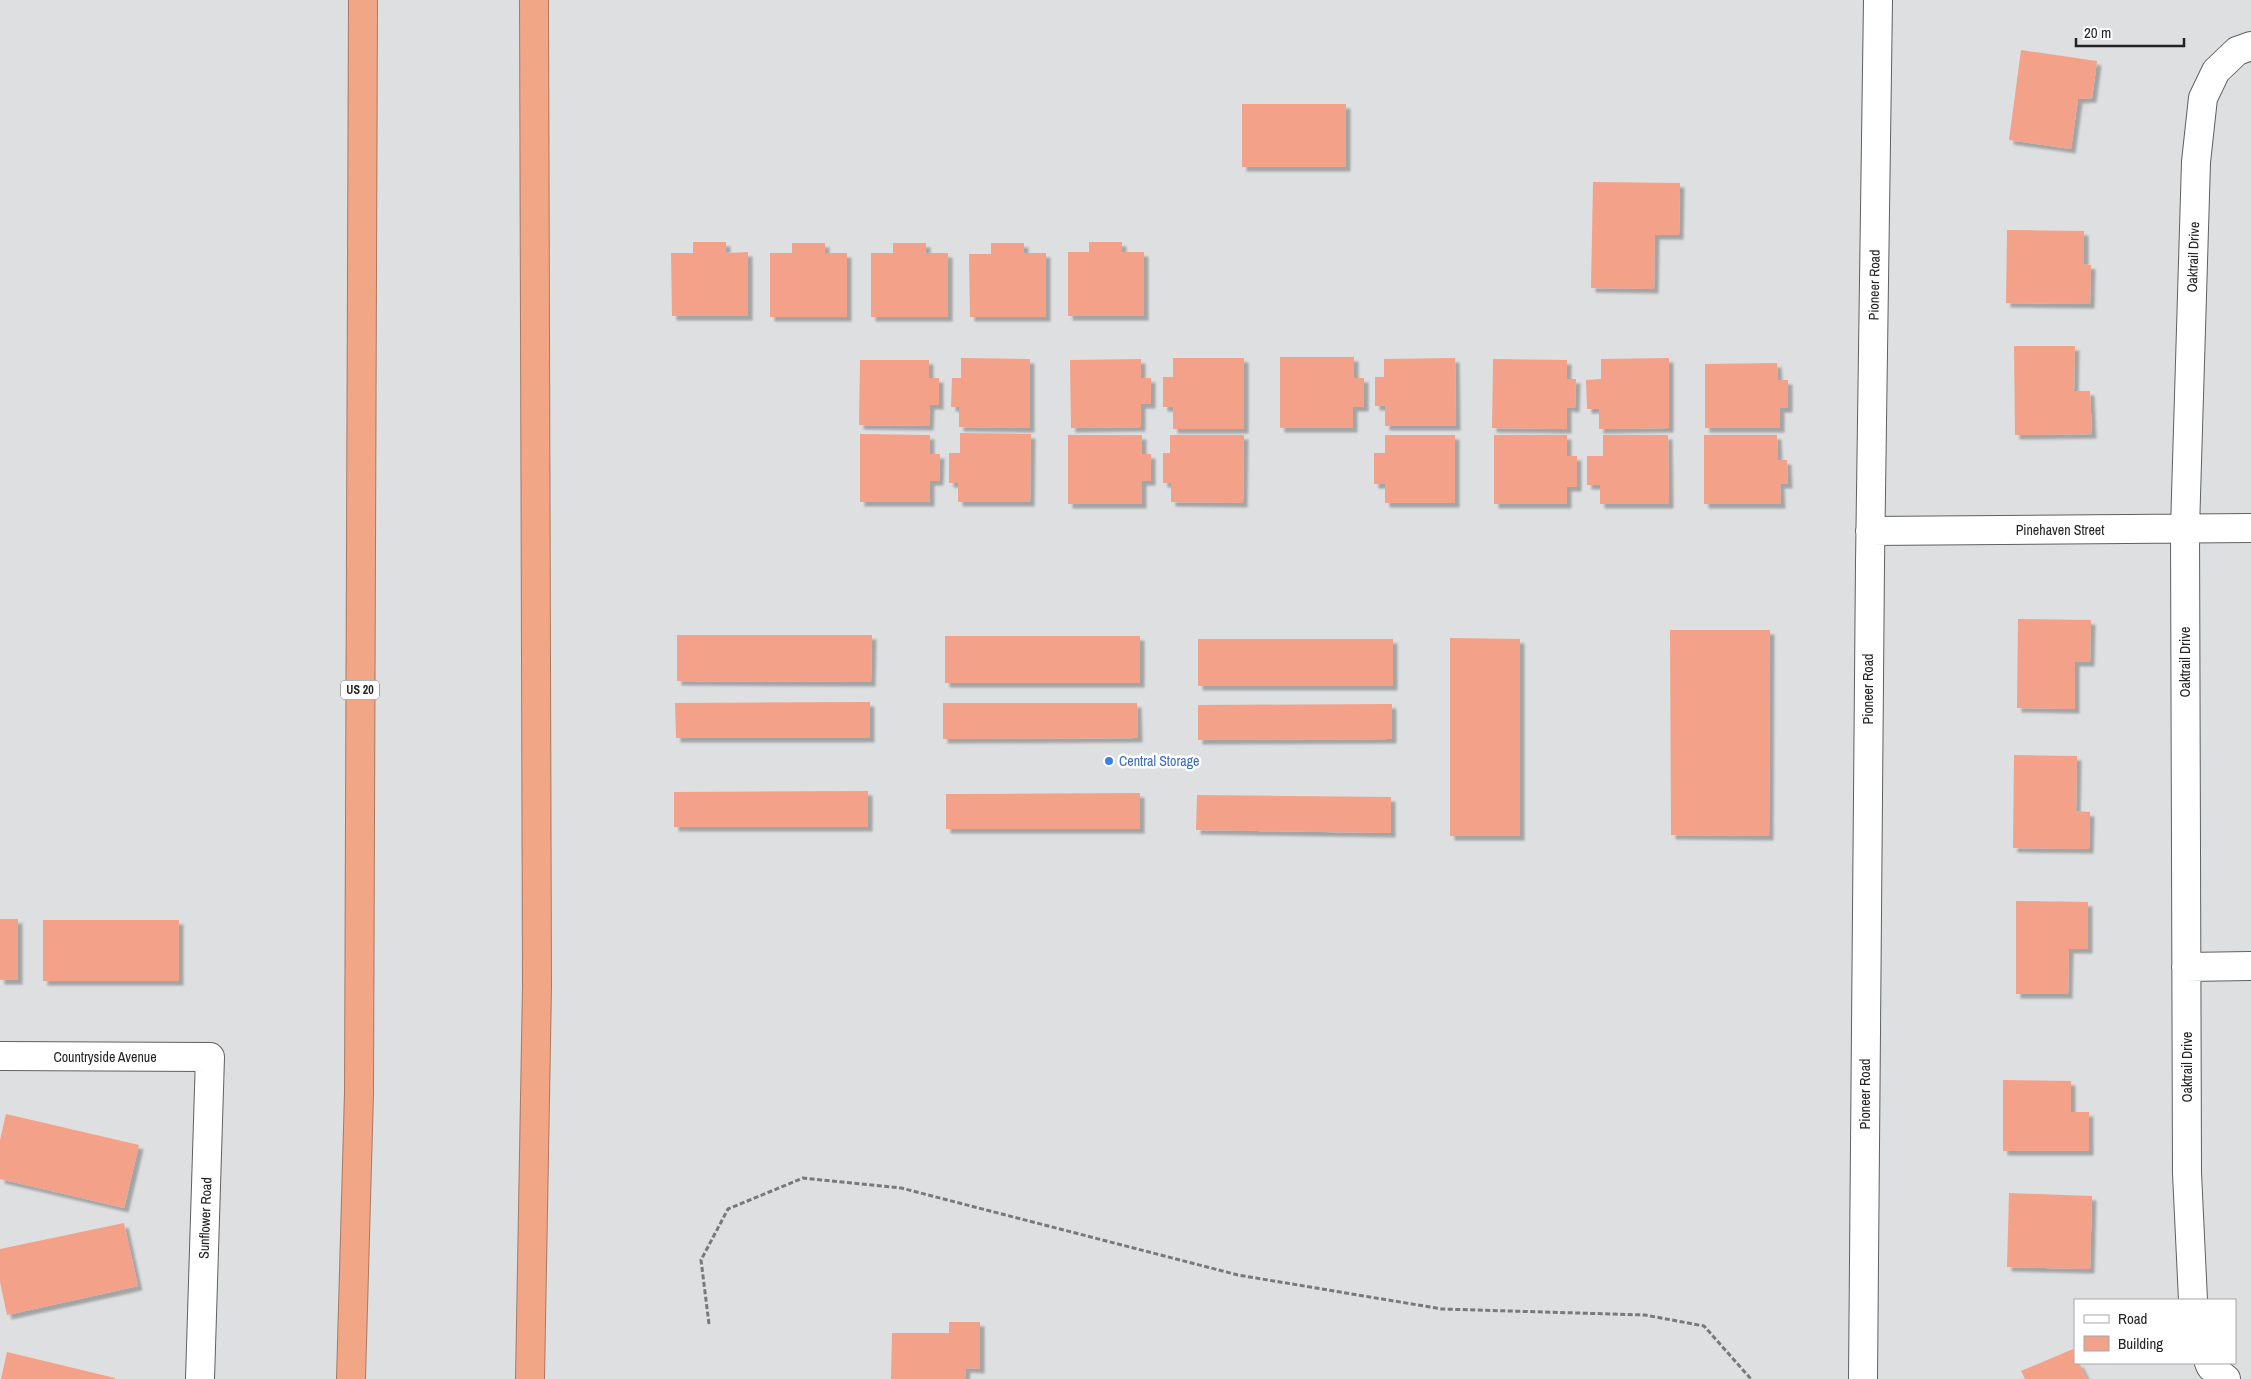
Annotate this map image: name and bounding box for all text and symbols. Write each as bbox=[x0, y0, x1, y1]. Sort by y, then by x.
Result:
scale bar bbox=[2076, 15, 2184, 47]
text: 20 m bbox=[2084, 22, 2111, 43]
street label: Oaktrail Drive bbox=[2183, 221, 2203, 293]
street label: Pioneer Road bbox=[1864, 249, 1884, 321]
street label: Pinehaven Street bbox=[2016, 521, 2104, 539]
street label: Oaktrail Drive bbox=[2176, 627, 2194, 697]
street label: Pioneer Road bbox=[1859, 654, 1877, 724]
road number: US 20 bbox=[341, 680, 379, 700]
place label: Central Storage bbox=[1119, 752, 1199, 770]
marker: Central Storage bbox=[1103, 755, 1115, 767]
street label: Oaktrail Drive bbox=[2178, 1032, 2196, 1102]
street label: Countryside Avenue bbox=[53, 1048, 157, 1066]
street label: Pioneer Road bbox=[1856, 1059, 1874, 1129]
street label: Sunflower Road bbox=[195, 1177, 215, 1259]
legend bbox=[2074, 1299, 2236, 1364]
text: Road bbox=[2118, 1308, 2147, 1329]
text: Building bbox=[2118, 1333, 2163, 1354]

